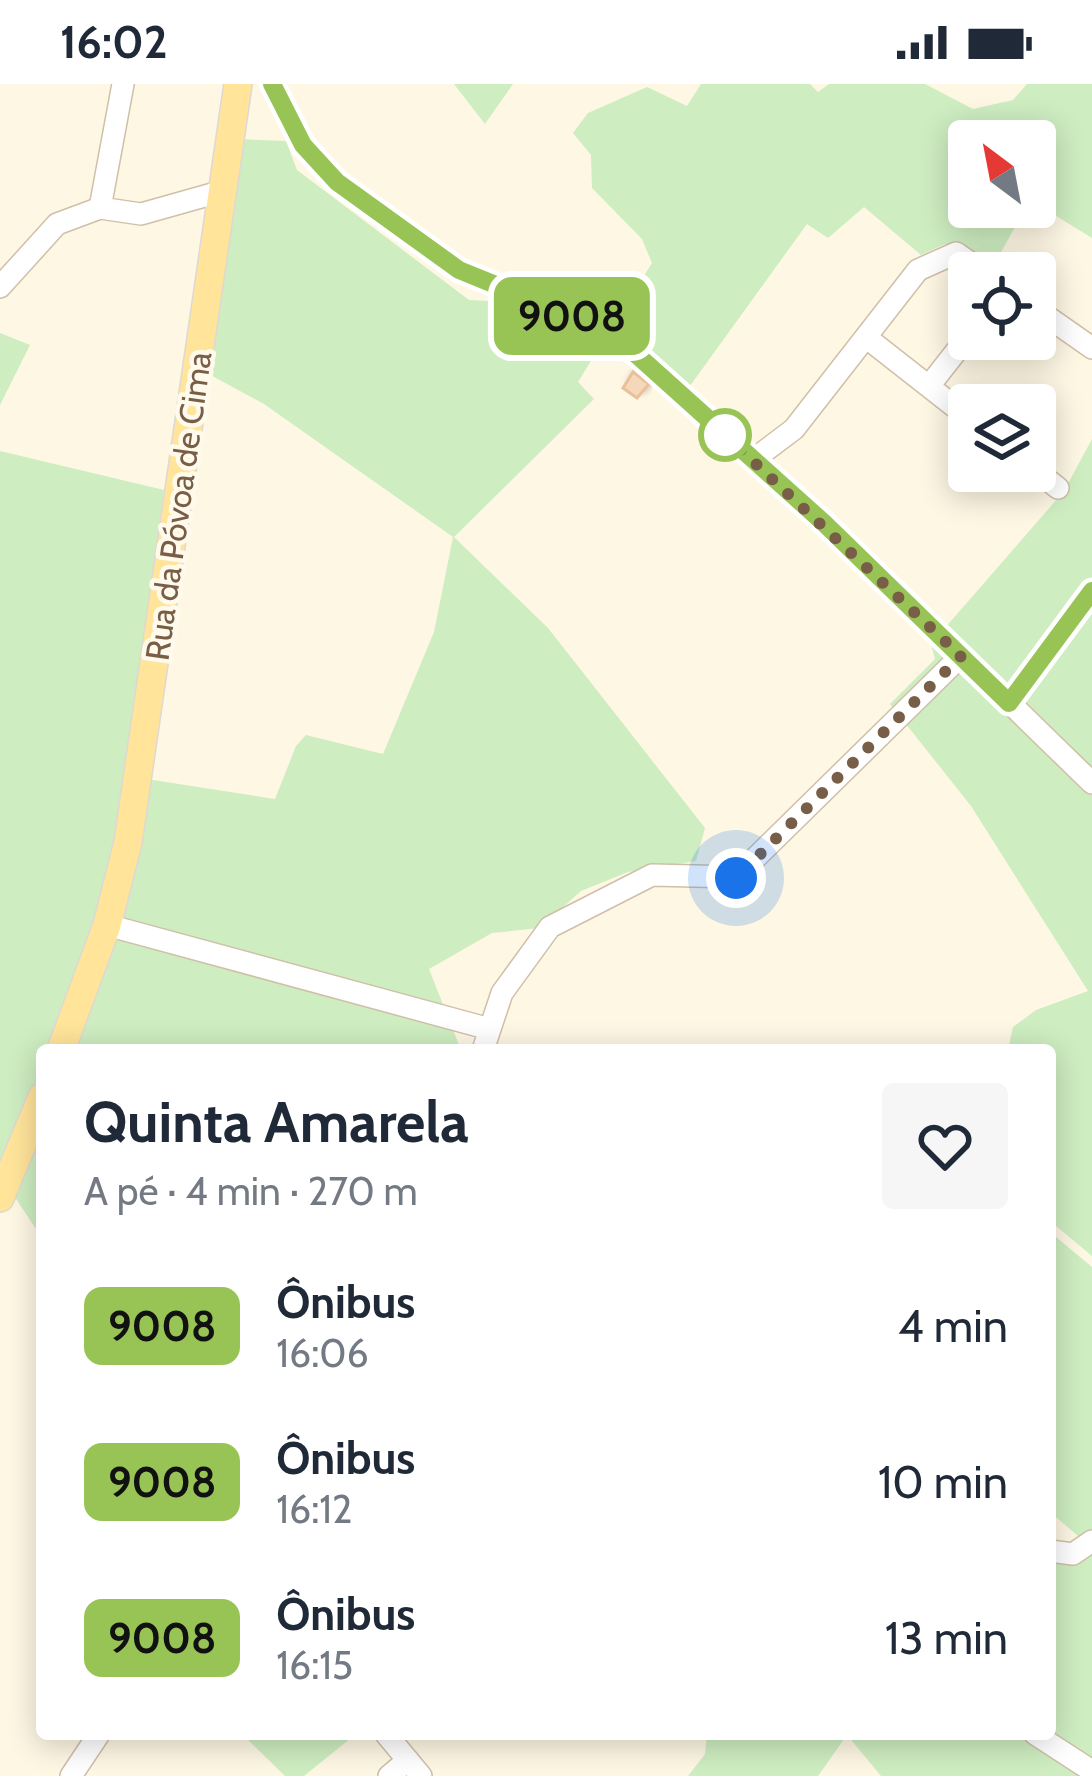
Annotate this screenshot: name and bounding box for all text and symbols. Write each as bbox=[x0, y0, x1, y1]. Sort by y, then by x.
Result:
text: 16:02 bbox=[60, 15, 167, 69]
north arrow bbox=[948, 120, 1056, 228]
map controls bbox=[948, 120, 1056, 492]
button: locate bbox=[948, 252, 1056, 360]
line badge: 9008 bbox=[488, 277, 656, 355]
text: 9008 bbox=[518, 290, 626, 342]
street label: Rua da Póvoa de Cima bbox=[137, 349, 219, 663]
button: layers bbox=[948, 384, 1056, 492]
unlabelled marker bbox=[700, 410, 750, 460]
your location bbox=[706, 848, 766, 908]
button: heart bbox=[882, 1083, 1008, 1209]
text: Quinta Amarela bbox=[84, 1087, 469, 1156]
text: A pé · 4 min · 270 m bbox=[84, 1167, 418, 1215]
text: Ônibus bbox=[276, 1275, 415, 1329]
text: 4 min bbox=[898, 1299, 1008, 1353]
text: 9008 bbox=[108, 1300, 216, 1352]
text: 16:06 bbox=[276, 1329, 369, 1377]
text: Ônibus bbox=[276, 1431, 415, 1485]
text: 10 min bbox=[878, 1455, 1008, 1509]
text: 9008 bbox=[108, 1456, 216, 1508]
text: 16:12 bbox=[276, 1485, 352, 1533]
text: Ônibus bbox=[276, 1587, 415, 1641]
text: 13 min bbox=[885, 1611, 1008, 1665]
text: 9008 bbox=[108, 1612, 216, 1664]
text: 16:15 bbox=[276, 1641, 353, 1689]

